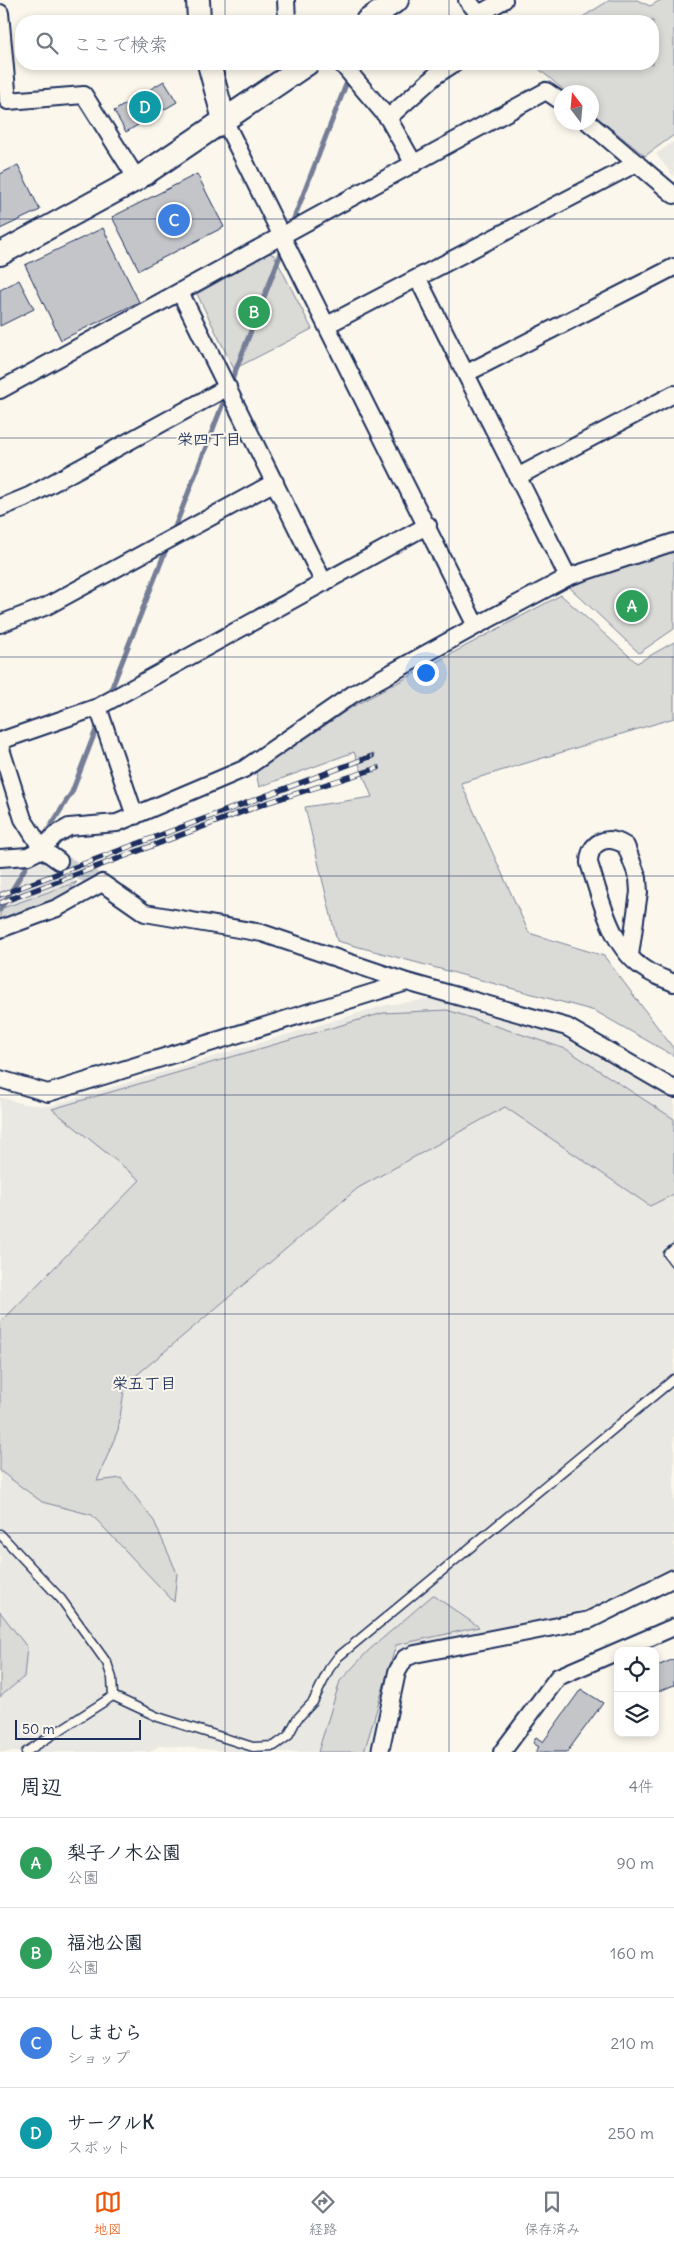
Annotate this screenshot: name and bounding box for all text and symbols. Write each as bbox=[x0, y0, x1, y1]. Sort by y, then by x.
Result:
search box bbox=[15, 15, 659, 70]
icon: search bbox=[33, 29, 61, 57]
text: ここで検索 bbox=[73, 32, 168, 56]
north arrow bbox=[554, 85, 599, 130]
pin: D bbox=[129, 88, 161, 126]
pin: C bbox=[158, 201, 190, 239]
pin: B bbox=[238, 293, 270, 331]
district label: 栄四丁目 bbox=[177, 429, 241, 449]
pin: A bbox=[616, 587, 648, 625]
your location bbox=[413, 660, 439, 686]
district label: 栄五丁目 bbox=[112, 1373, 176, 1393]
map controls bbox=[614, 1647, 659, 1737]
button: locate bbox=[614, 1647, 659, 1692]
button: layers bbox=[614, 1692, 659, 1737]
scale bar bbox=[15, 1717, 141, 1740]
text: 50 m bbox=[22, 1720, 55, 1738]
text: 周辺 bbox=[20, 1773, 62, 1800]
text: 4件 bbox=[629, 1776, 654, 1796]
text: 梨子ノ木公園 bbox=[67, 1840, 181, 1864]
text: A bbox=[31, 1853, 41, 1873]
text: 90 m bbox=[616, 1853, 654, 1873]
text: 公園 bbox=[67, 1867, 99, 1887]
text: 福池公園 bbox=[67, 1930, 143, 1954]
text: B bbox=[31, 1943, 41, 1963]
text: 160 m bbox=[610, 1943, 654, 1963]
text: 公園 bbox=[67, 1957, 99, 1977]
text: しまむら bbox=[67, 2020, 143, 2044]
text: C bbox=[31, 2033, 41, 2053]
text: 210 m bbox=[611, 2033, 654, 2053]
text: ショップ bbox=[67, 2047, 130, 2067]
text: サークルK bbox=[67, 2110, 154, 2134]
text: D bbox=[30, 2123, 42, 2143]
text: 250 m bbox=[608, 2123, 654, 2143]
text: スポット bbox=[67, 2137, 131, 2157]
tab: 地図 bbox=[94, 2188, 122, 2238]
tab: 経路 bbox=[309, 2188, 337, 2238]
tab: 保存済み bbox=[524, 2188, 580, 2238]

